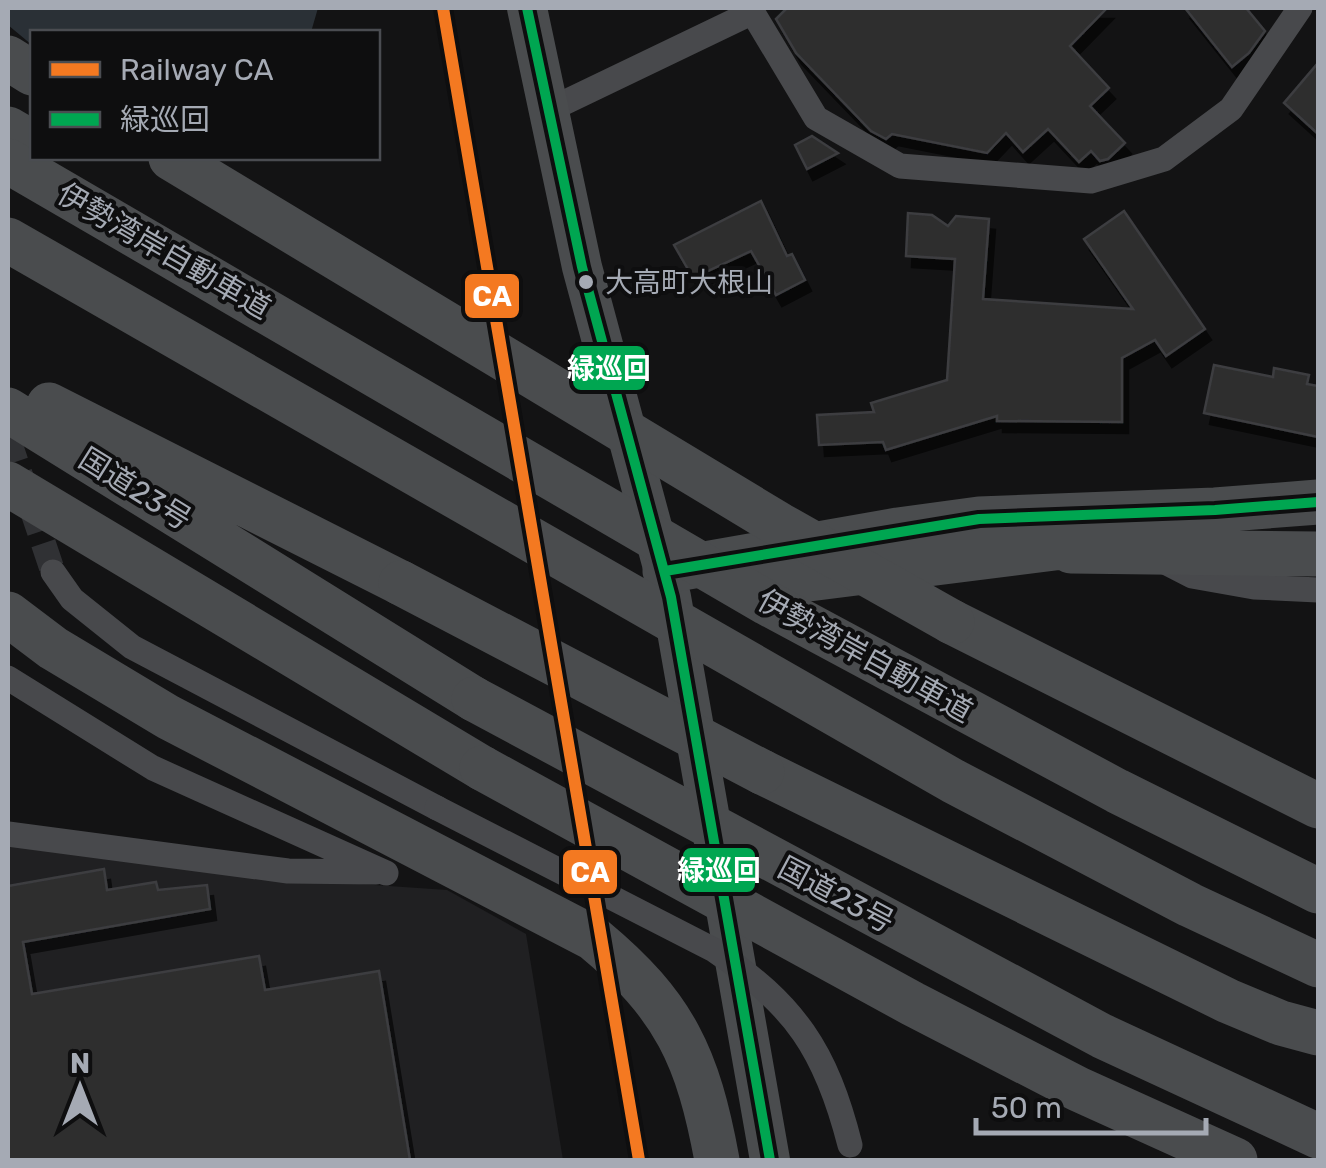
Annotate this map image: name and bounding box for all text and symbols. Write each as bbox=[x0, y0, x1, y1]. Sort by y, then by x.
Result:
legend bbox=[30, 30, 380, 160]
text: Railway CA bbox=[120, 52, 274, 88]
text: 緑巡回 bbox=[120, 102, 210, 138]
street label: 伊勢湾岸自動車道 bbox=[51, 175, 277, 327]
place label: 大高町大根山 bbox=[605, 266, 773, 299]
line badge: CA bbox=[463, 272, 521, 320]
marker: 大高町大根山 bbox=[576, 272, 596, 292]
text: CA bbox=[472, 280, 512, 313]
line badge: 緑巡回 bbox=[571, 344, 647, 392]
text: 緑巡回 bbox=[567, 352, 651, 385]
street label: 国道23号 bbox=[72, 440, 198, 538]
street label: 伊勢湾岸自動車道 bbox=[751, 582, 979, 730]
line badge: 緑巡回 bbox=[681, 846, 757, 894]
line badge: CA bbox=[561, 848, 619, 896]
street label: 国道23号 bbox=[772, 850, 900, 940]
text: 緑巡回 bbox=[677, 854, 761, 887]
text: CA bbox=[570, 856, 610, 889]
north arrow bbox=[30, 1038, 130, 1138]
text: N bbox=[70, 1047, 90, 1080]
scale bar bbox=[976, 1073, 1206, 1135]
text: 50 m bbox=[991, 1090, 1062, 1126]

